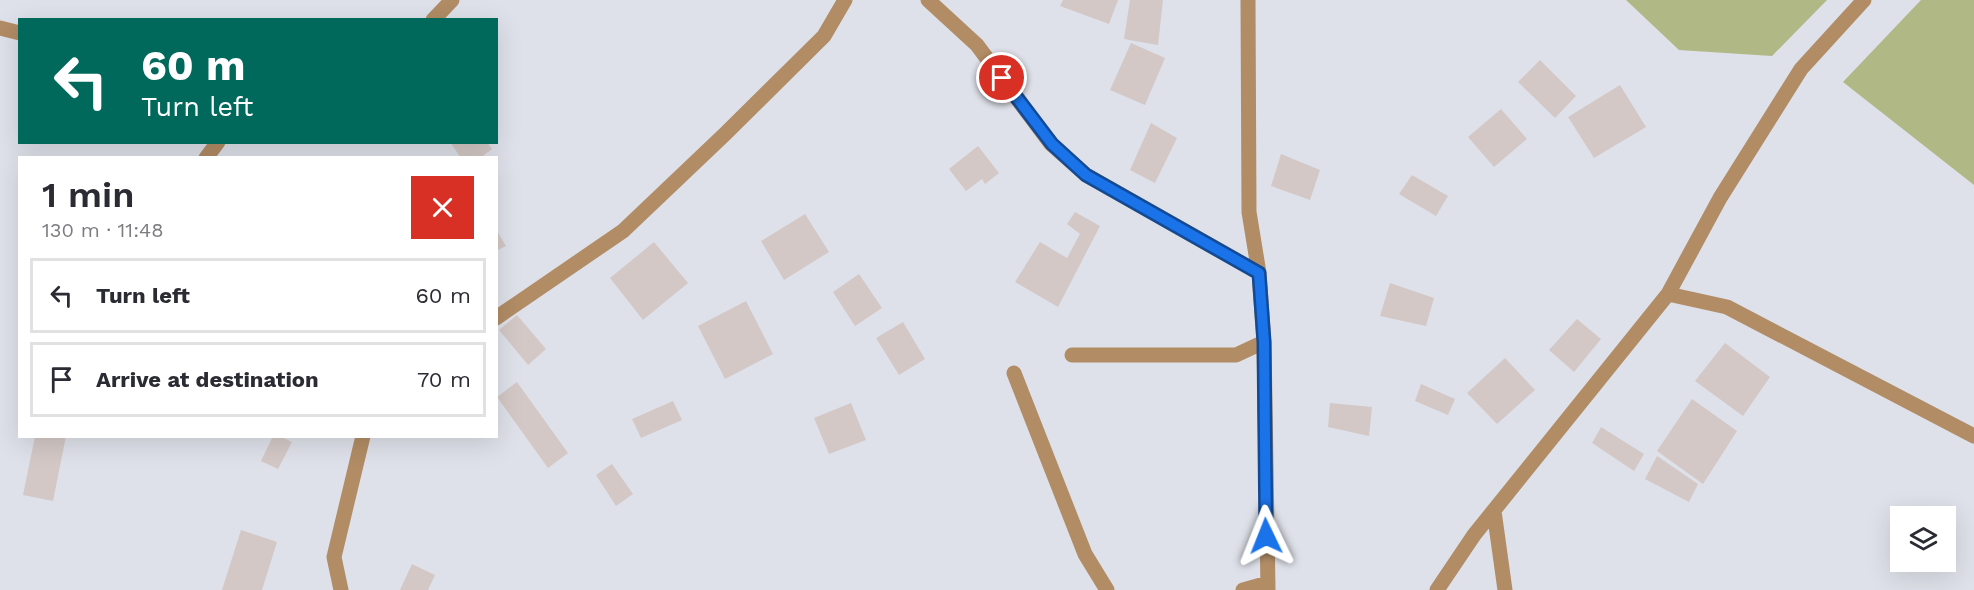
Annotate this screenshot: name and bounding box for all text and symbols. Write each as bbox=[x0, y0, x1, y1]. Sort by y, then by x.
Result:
text: 60 m bbox=[141, 41, 245, 90]
icon: left bbox=[42, 42, 120, 120]
pin bbox=[976, 52, 1027, 103]
icon: arrive bbox=[985, 61, 1018, 94]
text: Turn left bbox=[141, 91, 253, 123]
text: 1 min bbox=[42, 174, 134, 216]
button: close bbox=[411, 176, 474, 239]
text: 130 m · 11:48 bbox=[42, 218, 164, 242]
icon: left bbox=[45, 279, 78, 312]
text: Turn left bbox=[96, 283, 190, 308]
text: 60 m bbox=[415, 283, 471, 308]
icon: arrive bbox=[45, 363, 78, 396]
text: Arrive at destination bbox=[96, 367, 319, 392]
text: 70 m bbox=[417, 367, 471, 392]
position arrow bbox=[1234, 504, 1298, 568]
map controls bbox=[1890, 506, 1956, 572]
button: layers bbox=[1890, 506, 1956, 572]

